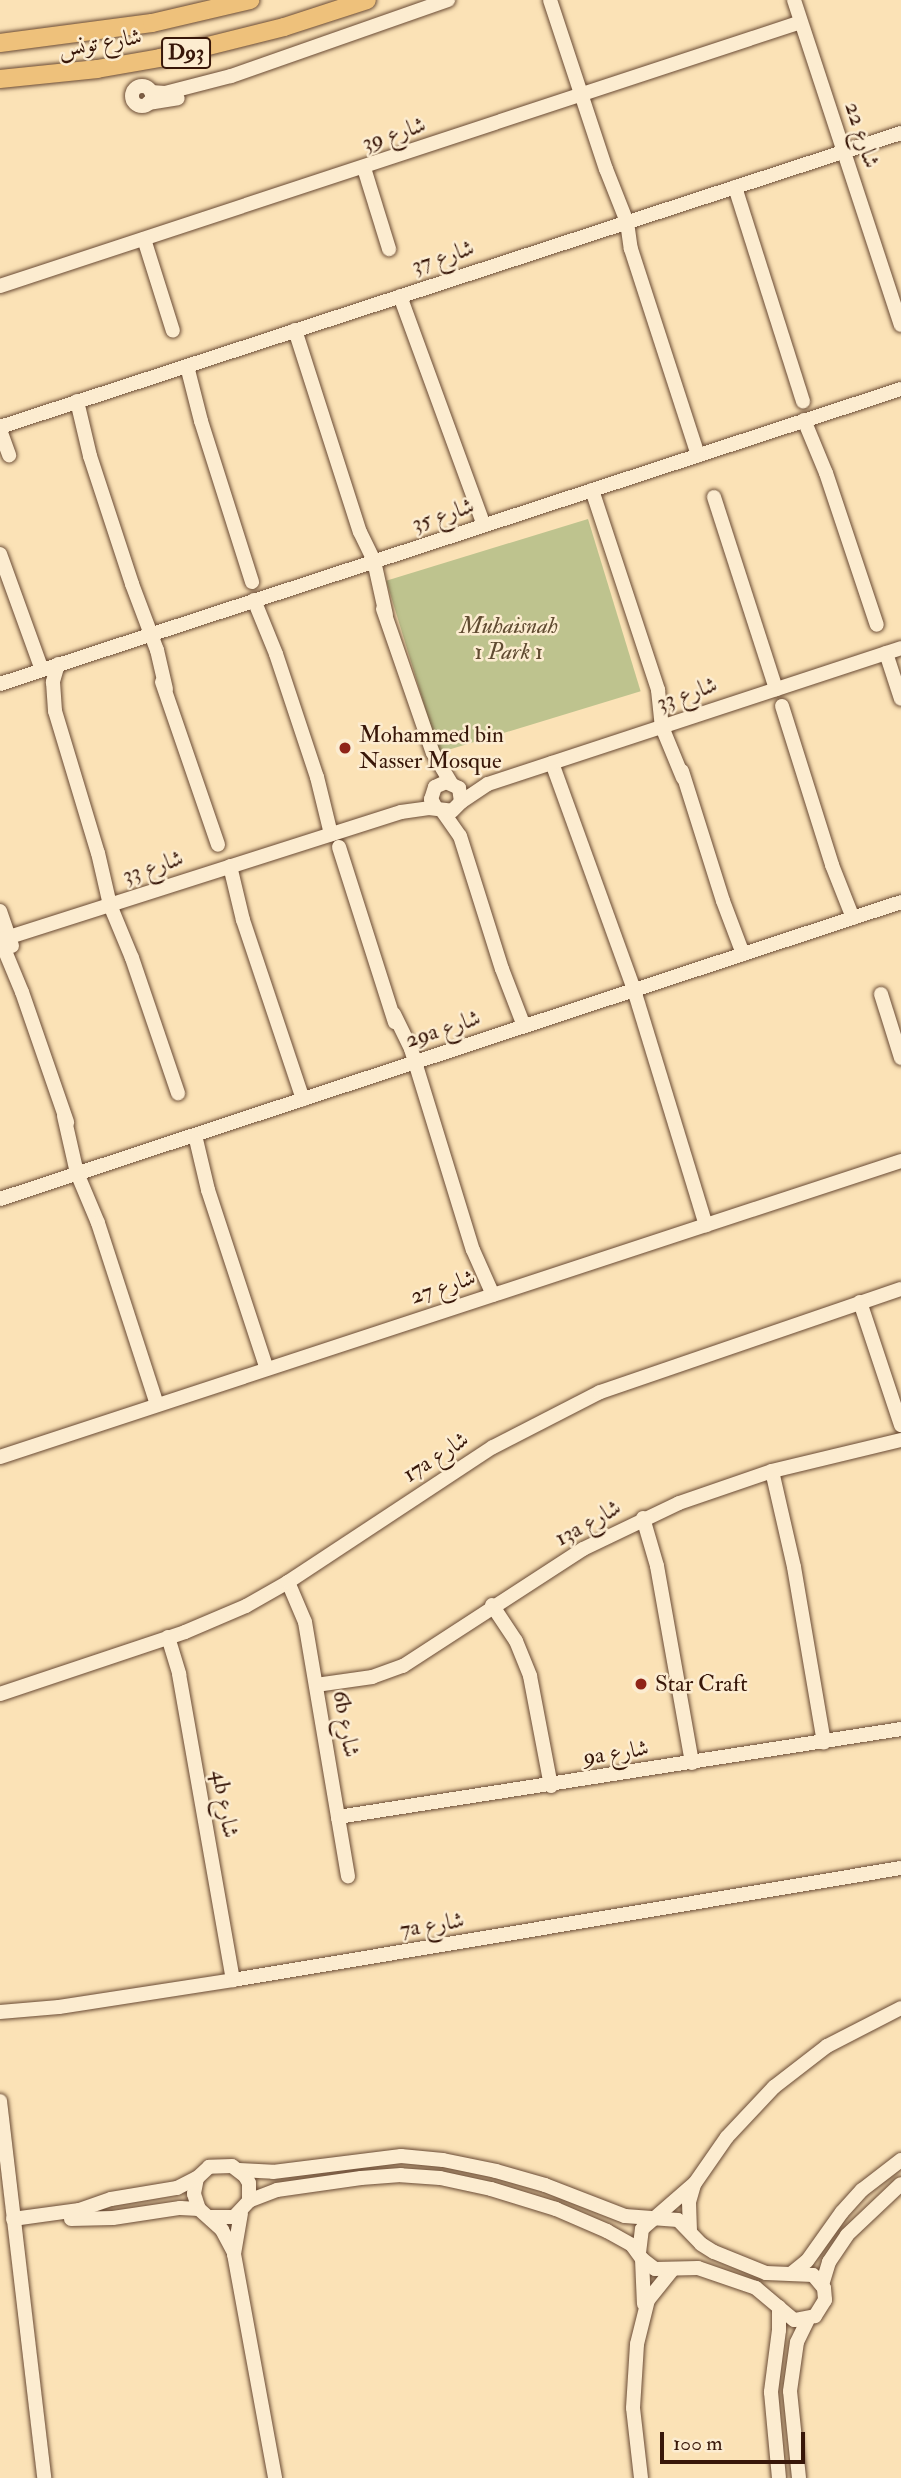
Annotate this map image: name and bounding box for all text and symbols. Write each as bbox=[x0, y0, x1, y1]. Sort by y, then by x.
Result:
street label: شارع تونس bbox=[56, 23, 144, 63]
road number: D93 bbox=[160, 36, 212, 70]
street label: شارع 22 bbox=[838, 98, 886, 172]
street label: شارع 39 bbox=[359, 111, 429, 157]
street label: شارع 37 bbox=[408, 234, 478, 280]
street label: شارع 35 bbox=[408, 492, 478, 538]
park label: Muhaisnah 1 Park 1 bbox=[460, 612, 558, 666]
street label: شارع 33 bbox=[653, 671, 721, 717]
place label: Mohammed bin Nasser Mosque bbox=[359, 721, 504, 775]
marker: Mohammed bin Nasser Mosque bbox=[337, 740, 353, 756]
street label: شارع 33 bbox=[119, 844, 187, 890]
street label: 29a شارع bbox=[402, 1004, 484, 1054]
street label: شارع 27 bbox=[407, 1264, 479, 1310]
street label: 17a شارع bbox=[398, 1426, 474, 1488]
street label: 13a شارع bbox=[550, 1494, 626, 1552]
place label: Star Craft bbox=[655, 1670, 748, 1698]
marker: Star Craft bbox=[633, 1676, 649, 1692]
street label: 6b شارع bbox=[327, 1688, 365, 1760]
street label: 9a شارع bbox=[581, 1734, 651, 1772]
street label: 4b شارع bbox=[205, 1768, 245, 1840]
street label: 7a شارع bbox=[398, 1906, 466, 1944]
scale bar bbox=[663, 2418, 808, 2462]
text: 100 m bbox=[673, 2430, 723, 2457]

